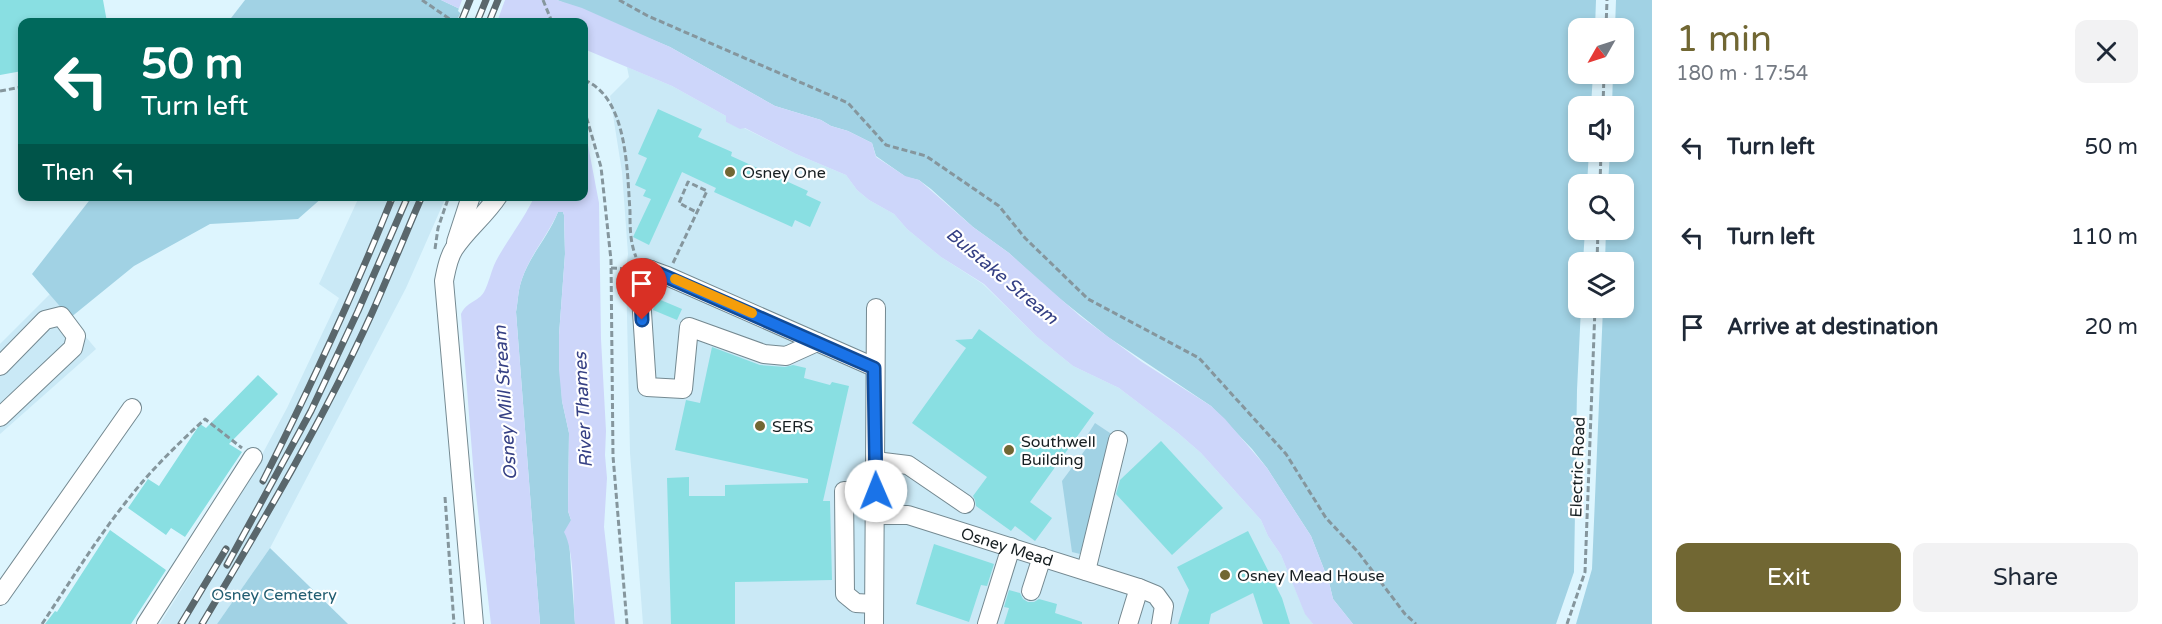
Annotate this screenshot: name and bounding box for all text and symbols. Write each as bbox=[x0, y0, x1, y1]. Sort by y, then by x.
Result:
north arrow bbox=[1568, 18, 1634, 84]
map controls bbox=[1568, 18, 1634, 318]
text: 1 min bbox=[1676, 18, 1772, 61]
button: close bbox=[2075, 20, 2138, 83]
text: 50 m bbox=[141, 39, 243, 90]
icon: left bbox=[42, 42, 120, 120]
text: 180 m · 17:54 bbox=[1676, 62, 1808, 86]
text: Turn left bbox=[141, 90, 248, 123]
button: sound bbox=[1568, 96, 1634, 162]
icon: left bbox=[1676, 131, 1709, 164]
text: Turn left bbox=[1727, 134, 1815, 160]
text: 50 m bbox=[2084, 134, 2138, 160]
icon: left bbox=[107, 156, 140, 189]
text: Then bbox=[42, 160, 95, 186]
place label: Osney One bbox=[742, 163, 826, 183]
marker: Osney One bbox=[723, 165, 737, 179]
button: search bbox=[1568, 174, 1634, 240]
icon: left bbox=[1676, 221, 1709, 254]
water label: Bulstake Stream bbox=[942, 223, 1063, 329]
text: Turn left bbox=[1727, 224, 1815, 250]
text: 110 m bbox=[2071, 224, 2138, 250]
button: layers bbox=[1568, 252, 1634, 318]
pin bbox=[616, 258, 667, 320]
icon: arrive bbox=[625, 267, 658, 300]
icon: arrive bbox=[1676, 311, 1709, 344]
text: Arrive at destination bbox=[1727, 314, 1938, 340]
text: 20 m bbox=[2084, 314, 2138, 340]
water label: Osney Mill Stream bbox=[489, 325, 521, 481]
water label: River Thames bbox=[569, 350, 597, 468]
street label: Electric Road bbox=[1566, 416, 1590, 518]
place label: SERS bbox=[772, 417, 813, 437]
marker: SERS bbox=[753, 419, 767, 433]
place label: Southwell Building bbox=[1021, 432, 1096, 470]
marker: Southwell Building bbox=[1002, 443, 1016, 457]
position arrow bbox=[844, 459, 908, 523]
street label: Osney Mead bbox=[958, 523, 1055, 571]
button: Exit bbox=[1676, 543, 1901, 612]
button: Share bbox=[1913, 543, 2138, 612]
place label: Osney Mead House bbox=[1237, 566, 1385, 586]
marker: Osney Mead House bbox=[1218, 568, 1232, 582]
park label: Osney Cemetery bbox=[211, 585, 337, 605]

